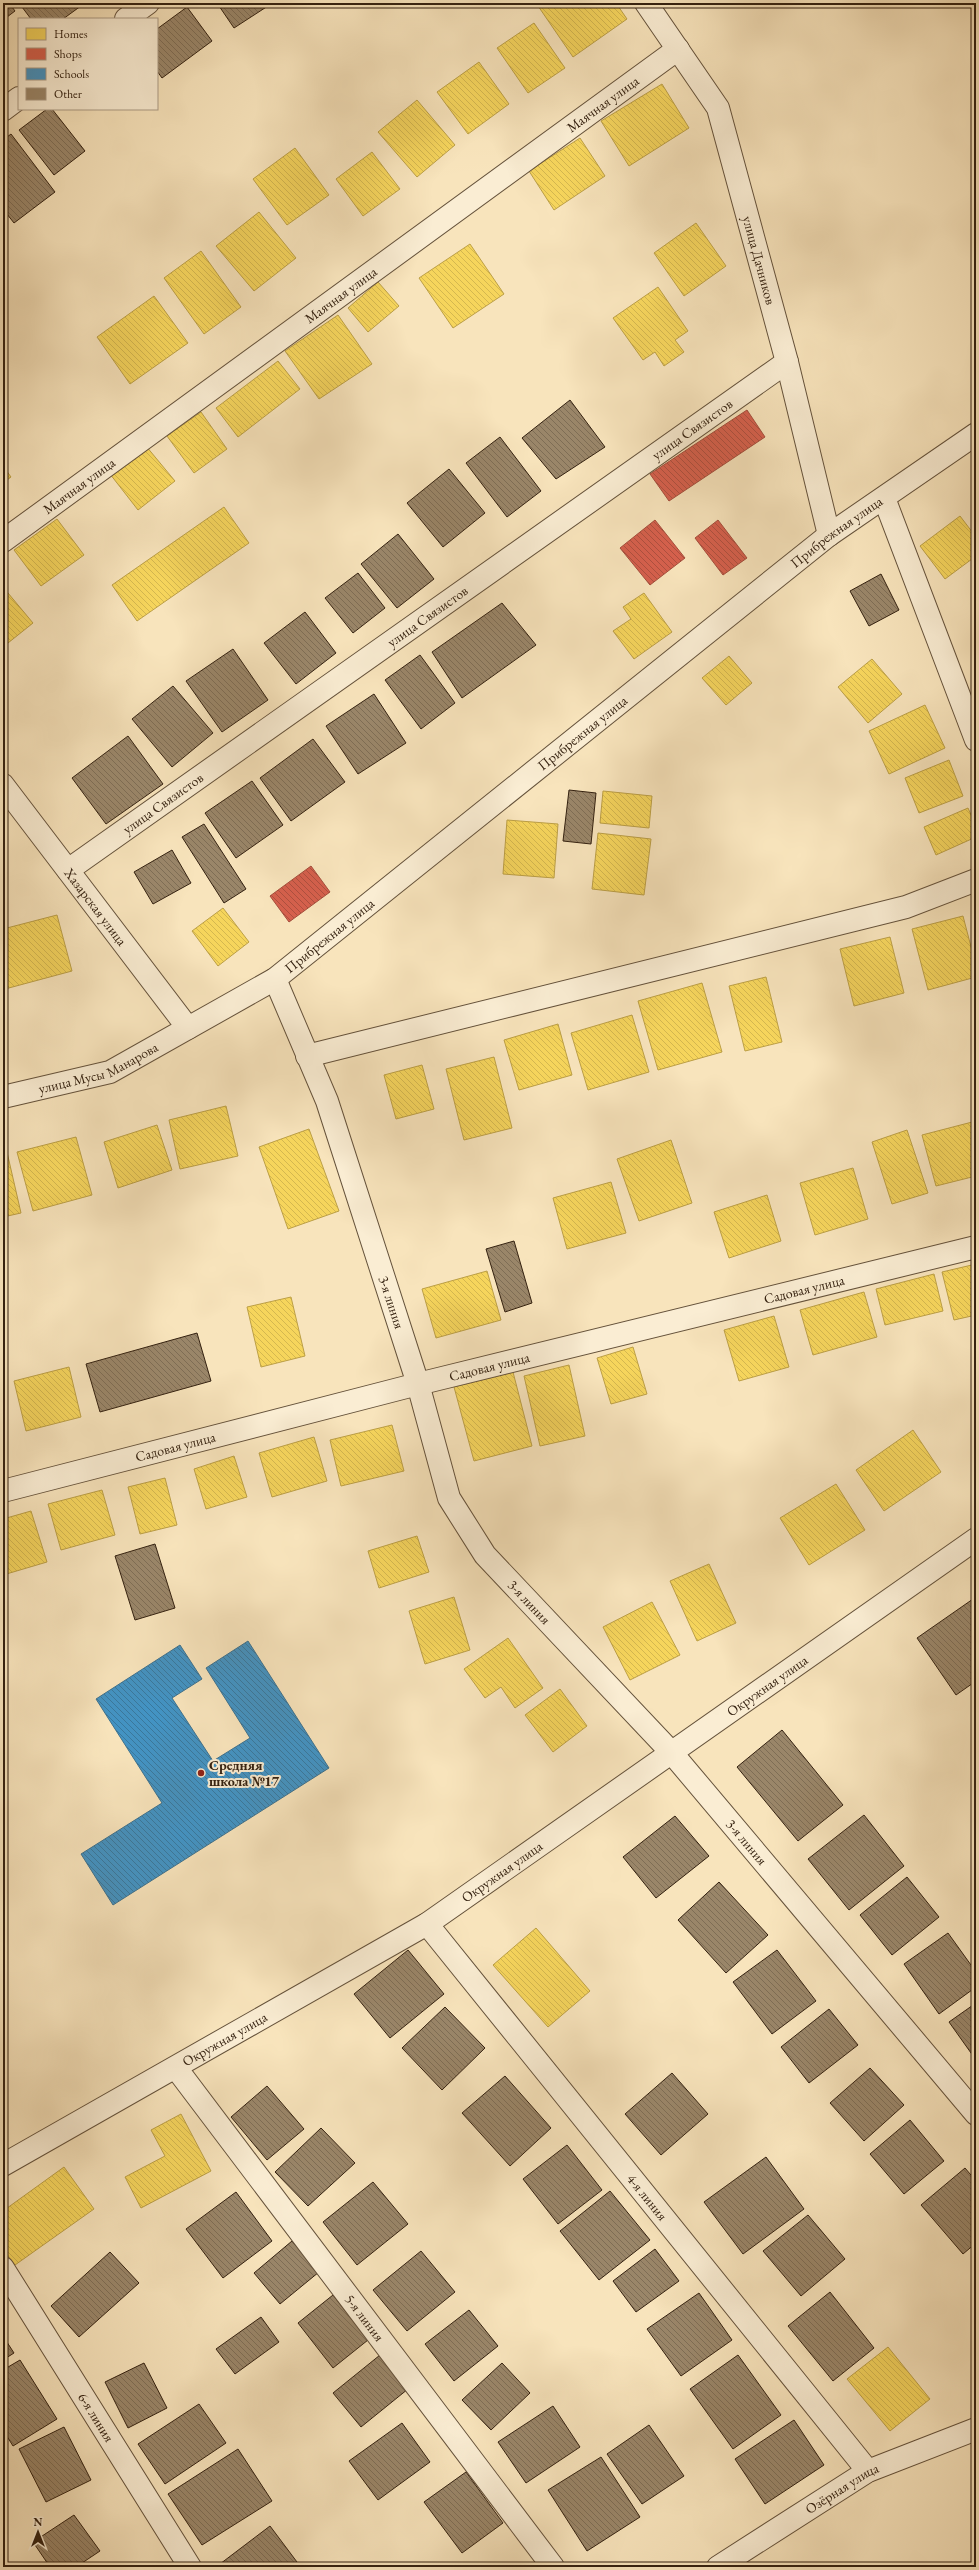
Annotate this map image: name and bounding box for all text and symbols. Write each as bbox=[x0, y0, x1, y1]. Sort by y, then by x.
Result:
legend bbox=[18, 18, 158, 110]
text: Homes bbox=[54, 26, 88, 42]
text: Shops bbox=[54, 46, 82, 62]
text: Schools bbox=[54, 66, 89, 82]
street label: Маячная улица bbox=[563, 71, 643, 136]
text: Other bbox=[54, 86, 82, 102]
street label: улица Дачников bbox=[739, 214, 780, 307]
street label: Маячная улица bbox=[301, 262, 381, 327]
street label: улица Связистов bbox=[648, 394, 736, 464]
street label: Маячная улица bbox=[39, 453, 119, 518]
street label: Прибрежная улица bbox=[787, 492, 886, 572]
street label: улица Связистов bbox=[383, 581, 471, 651]
street label: Прибрежная улица bbox=[534, 691, 631, 774]
street label: улица Связистов bbox=[119, 768, 207, 838]
street label: Хазарская улица bbox=[60, 863, 131, 950]
street label: Прибрежная улица bbox=[281, 894, 378, 977]
street label: улица Мусы Манарова bbox=[37, 1038, 161, 1097]
street label: Садовая улица bbox=[762, 1271, 846, 1308]
street label: 3-я линия bbox=[375, 1273, 409, 1331]
street label: Садовая улица bbox=[447, 1348, 532, 1385]
street label: Садовая улица bbox=[133, 1427, 218, 1466]
street label: 3-я линия bbox=[504, 1576, 555, 1628]
street label: Окружная улица bbox=[723, 1651, 811, 1720]
place label: Средняя школа №17 bbox=[209, 1756, 280, 1790]
marker: Средняя школа №17 bbox=[196, 1768, 206, 1778]
street label: 3-я линия bbox=[722, 1815, 771, 1869]
street label: Окружная улица bbox=[458, 1837, 546, 1906]
street label: Окружная улица bbox=[179, 2007, 271, 2070]
street label: 4-я линия bbox=[623, 2170, 671, 2224]
street label: 5-я линия bbox=[341, 2290, 388, 2345]
street label: 6-я линия bbox=[74, 2389, 118, 2445]
street label: Озёрная улица bbox=[802, 2459, 882, 2518]
north arrow bbox=[18, 2512, 58, 2552]
text: N bbox=[34, 2515, 43, 2529]

